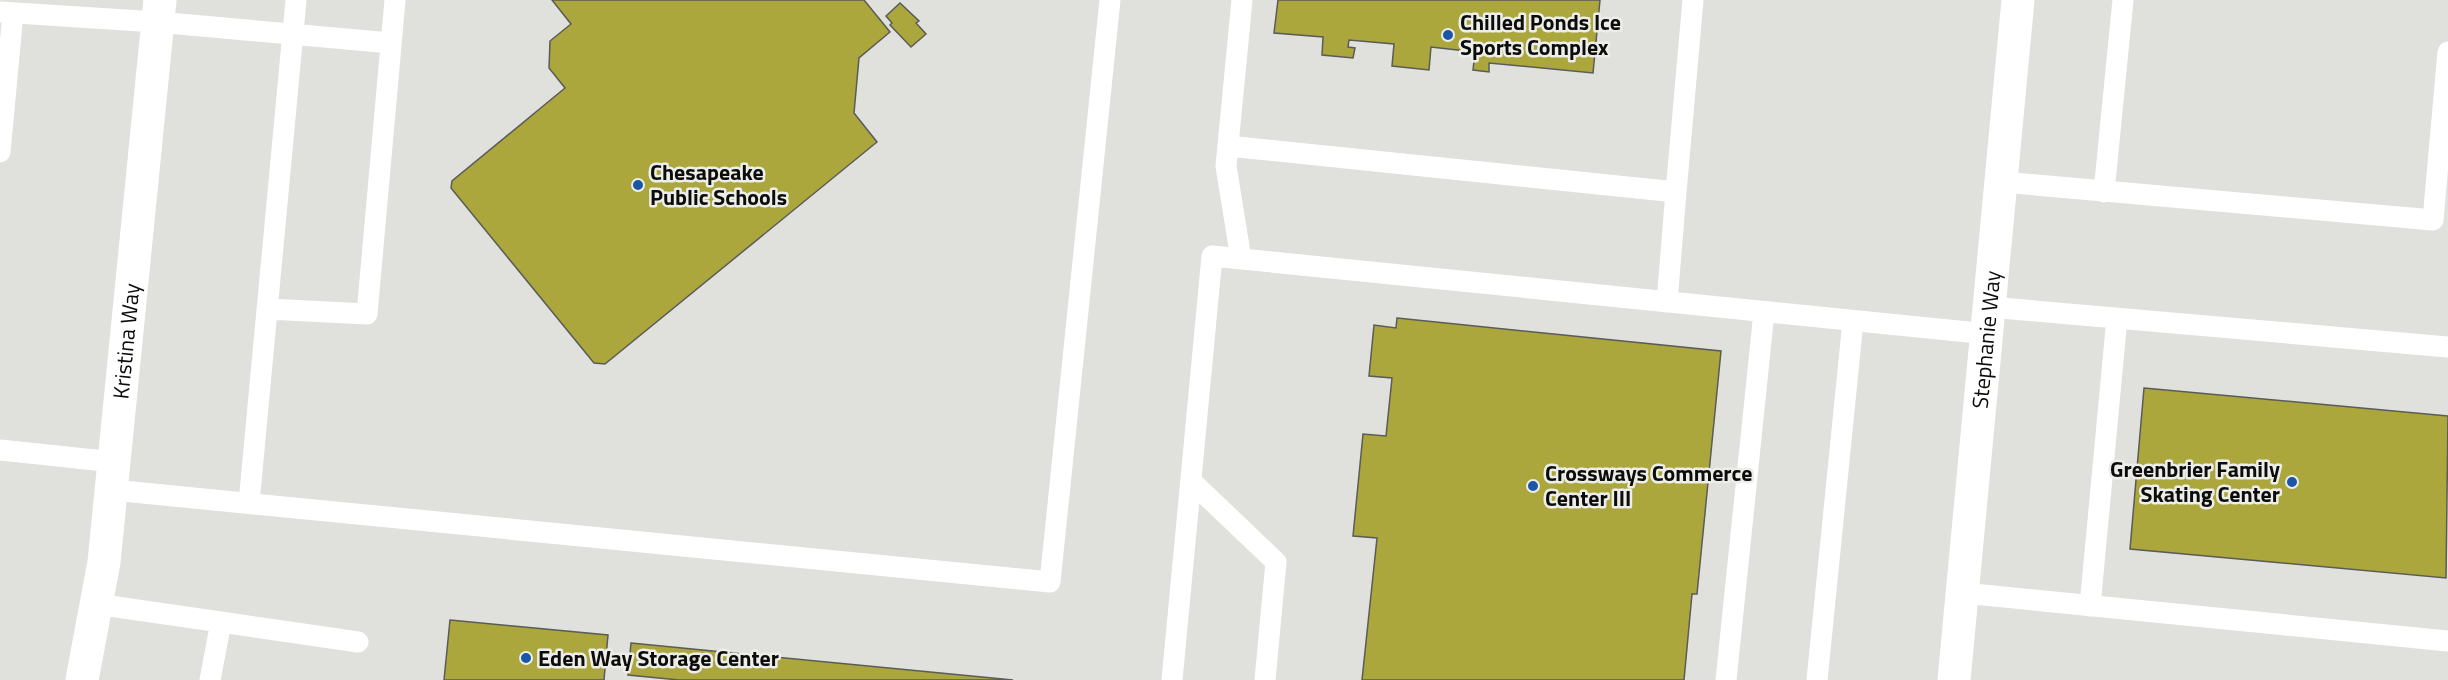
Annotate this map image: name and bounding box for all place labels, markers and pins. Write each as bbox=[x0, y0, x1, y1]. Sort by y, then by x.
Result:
place label: Chilled Ponds Ice Sports Complex bbox=[1460, 5, 1621, 64]
marker: Chilled Ponds Ice Sports Complex bbox=[1441, 28, 1455, 42]
place label: Chesapeake Public Schools bbox=[650, 155, 787, 214]
marker: Chesapeake Public Schools bbox=[631, 178, 645, 192]
place label: Greenbrier Family Skating Center bbox=[2110, 452, 2280, 511]
place label: Crossways Commerce Center III bbox=[1545, 456, 1752, 515]
marker: Greenbrier Family Skating Center bbox=[2285, 475, 2299, 489]
marker: Crossways Commerce Center III bbox=[1526, 479, 1540, 493]
place label: Eden Way Storage Center bbox=[538, 641, 779, 675]
marker: Eden Way Storage Center bbox=[519, 651, 533, 665]

